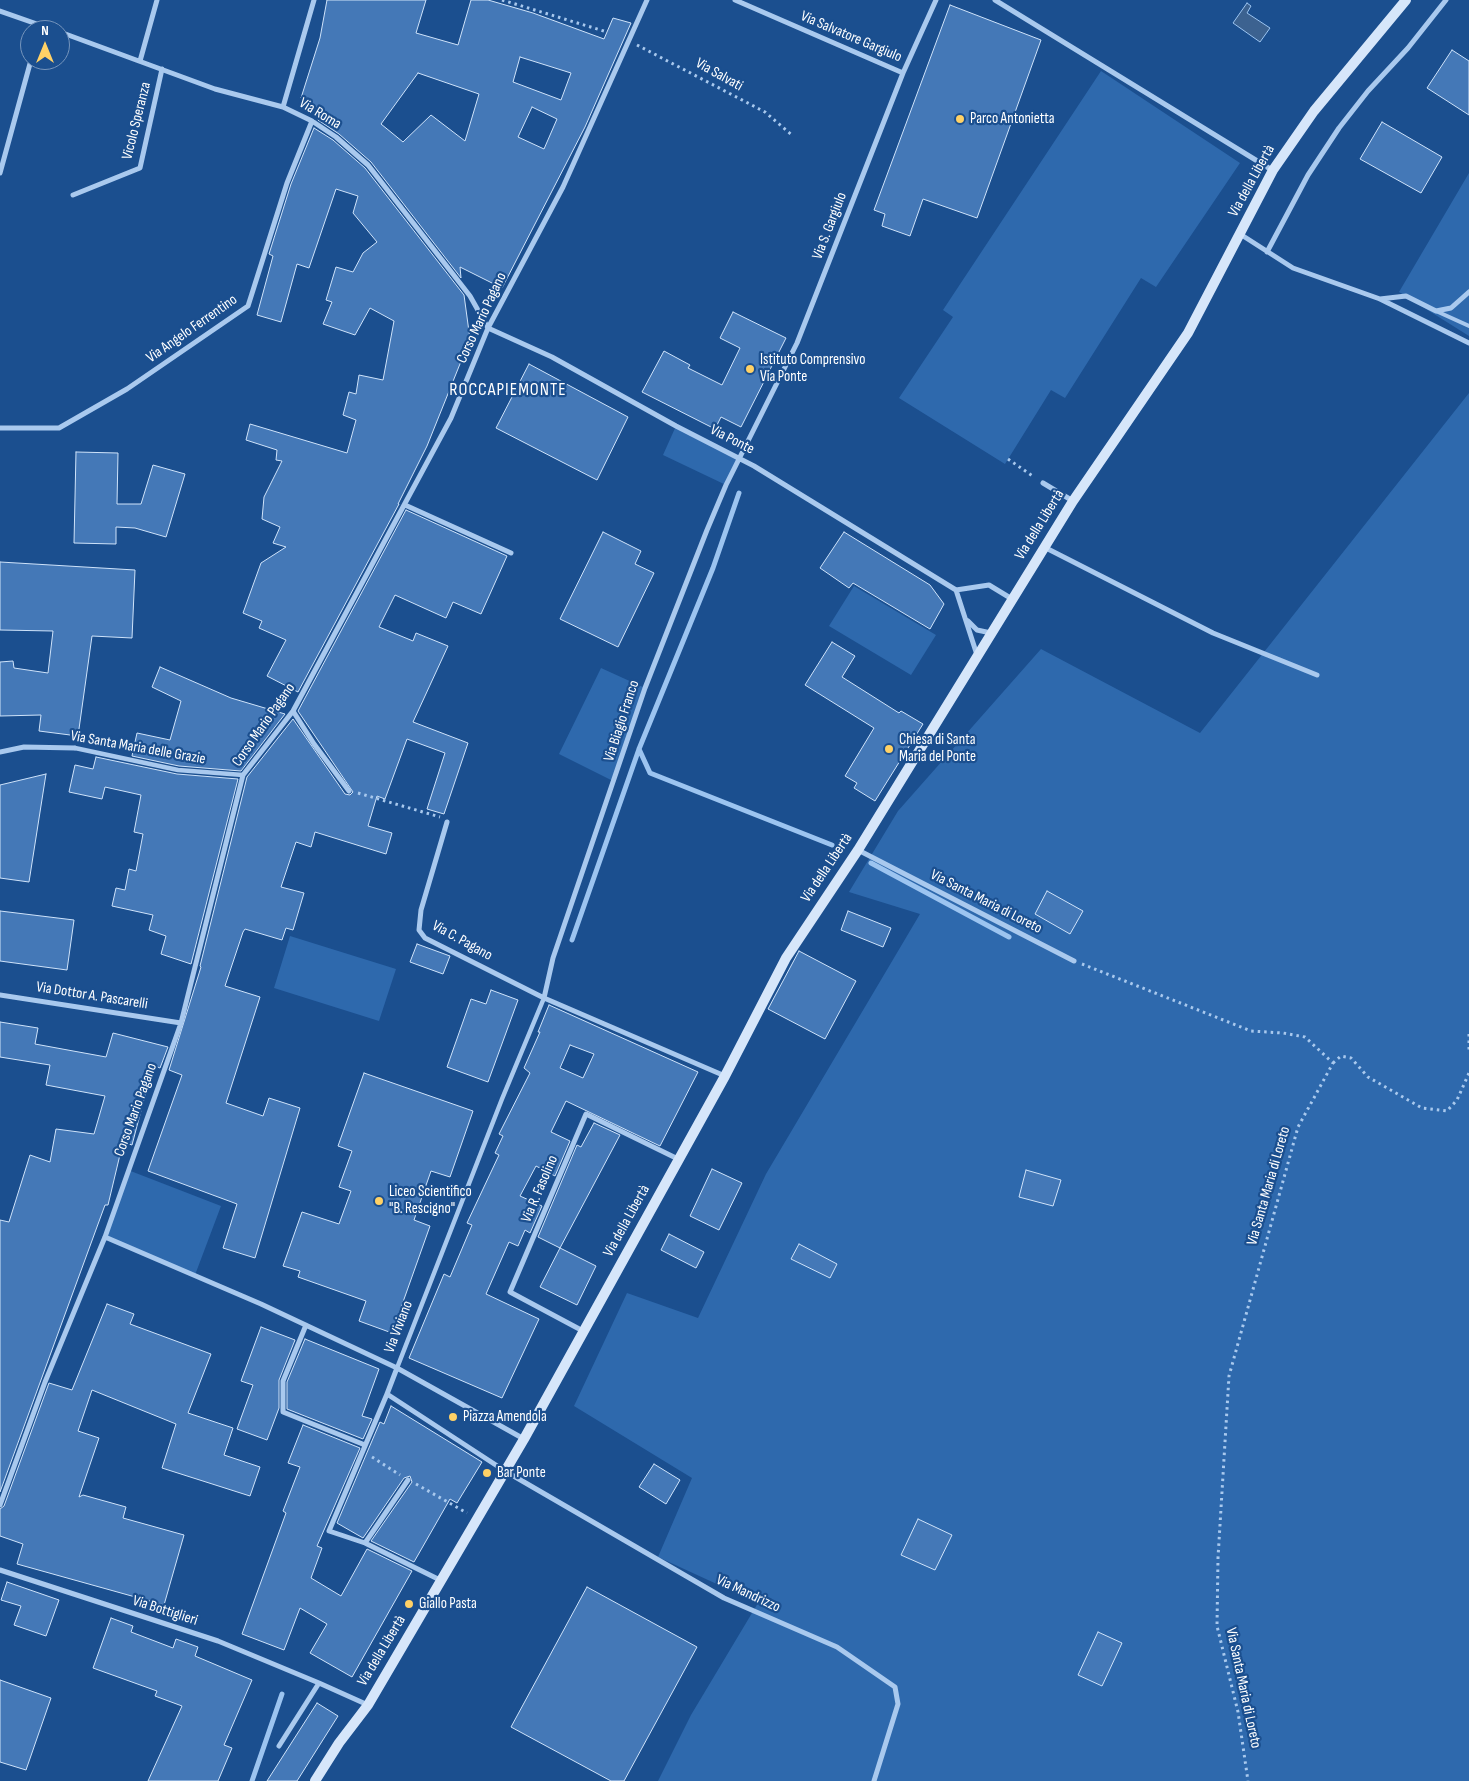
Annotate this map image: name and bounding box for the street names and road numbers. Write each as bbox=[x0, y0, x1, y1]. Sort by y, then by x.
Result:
street label: Via Salvatore Gargiulo bbox=[798, 8, 904, 66]
street label: Via Salvati bbox=[692, 55, 746, 95]
street label: Vicolo Speranza bbox=[119, 80, 155, 162]
street label: Via Roma bbox=[296, 94, 344, 134]
street label: Via della Libertà bbox=[1225, 142, 1279, 220]
street label: Via S. Gargiulo bbox=[809, 190, 851, 262]
street label: Corso Mario Pagano bbox=[453, 270, 511, 366]
street label: Via Angelo Ferrentino bbox=[143, 291, 241, 367]
street label: Via Ponte bbox=[707, 421, 757, 459]
street label: Via della Libertà bbox=[1011, 487, 1069, 563]
street label: Via Biagio Franco bbox=[600, 678, 644, 764]
street label: Corso Mario Pagano bbox=[229, 680, 299, 770]
street label: Via Santa Maria delle Grazie bbox=[69, 727, 207, 769]
street label: Via della Libertà bbox=[797, 830, 857, 906]
street label: Via Santa Maria di Loreto bbox=[927, 866, 1045, 938]
street label: Via C. Pagano bbox=[429, 917, 495, 965]
street label: Via Dottor A. Pascarelli bbox=[35, 978, 149, 1014]
street label: Corso Mario Pagano bbox=[111, 1061, 161, 1159]
street label: Via Santa Maria di Loreto bbox=[1243, 1125, 1295, 1247]
street label: Via R. Fasolino bbox=[518, 1153, 562, 1225]
street label: Via della Libertà bbox=[600, 1182, 654, 1260]
street label: Via Viviano bbox=[381, 1298, 417, 1356]
street label: Via Mandrizzo bbox=[713, 1571, 783, 1617]
street label: Via Bottiglieri bbox=[130, 1592, 200, 1630]
street label: Via della Libertà bbox=[354, 1612, 410, 1690]
street label: Via Santa Maria di Loreto bbox=[1221, 1626, 1265, 1750]

